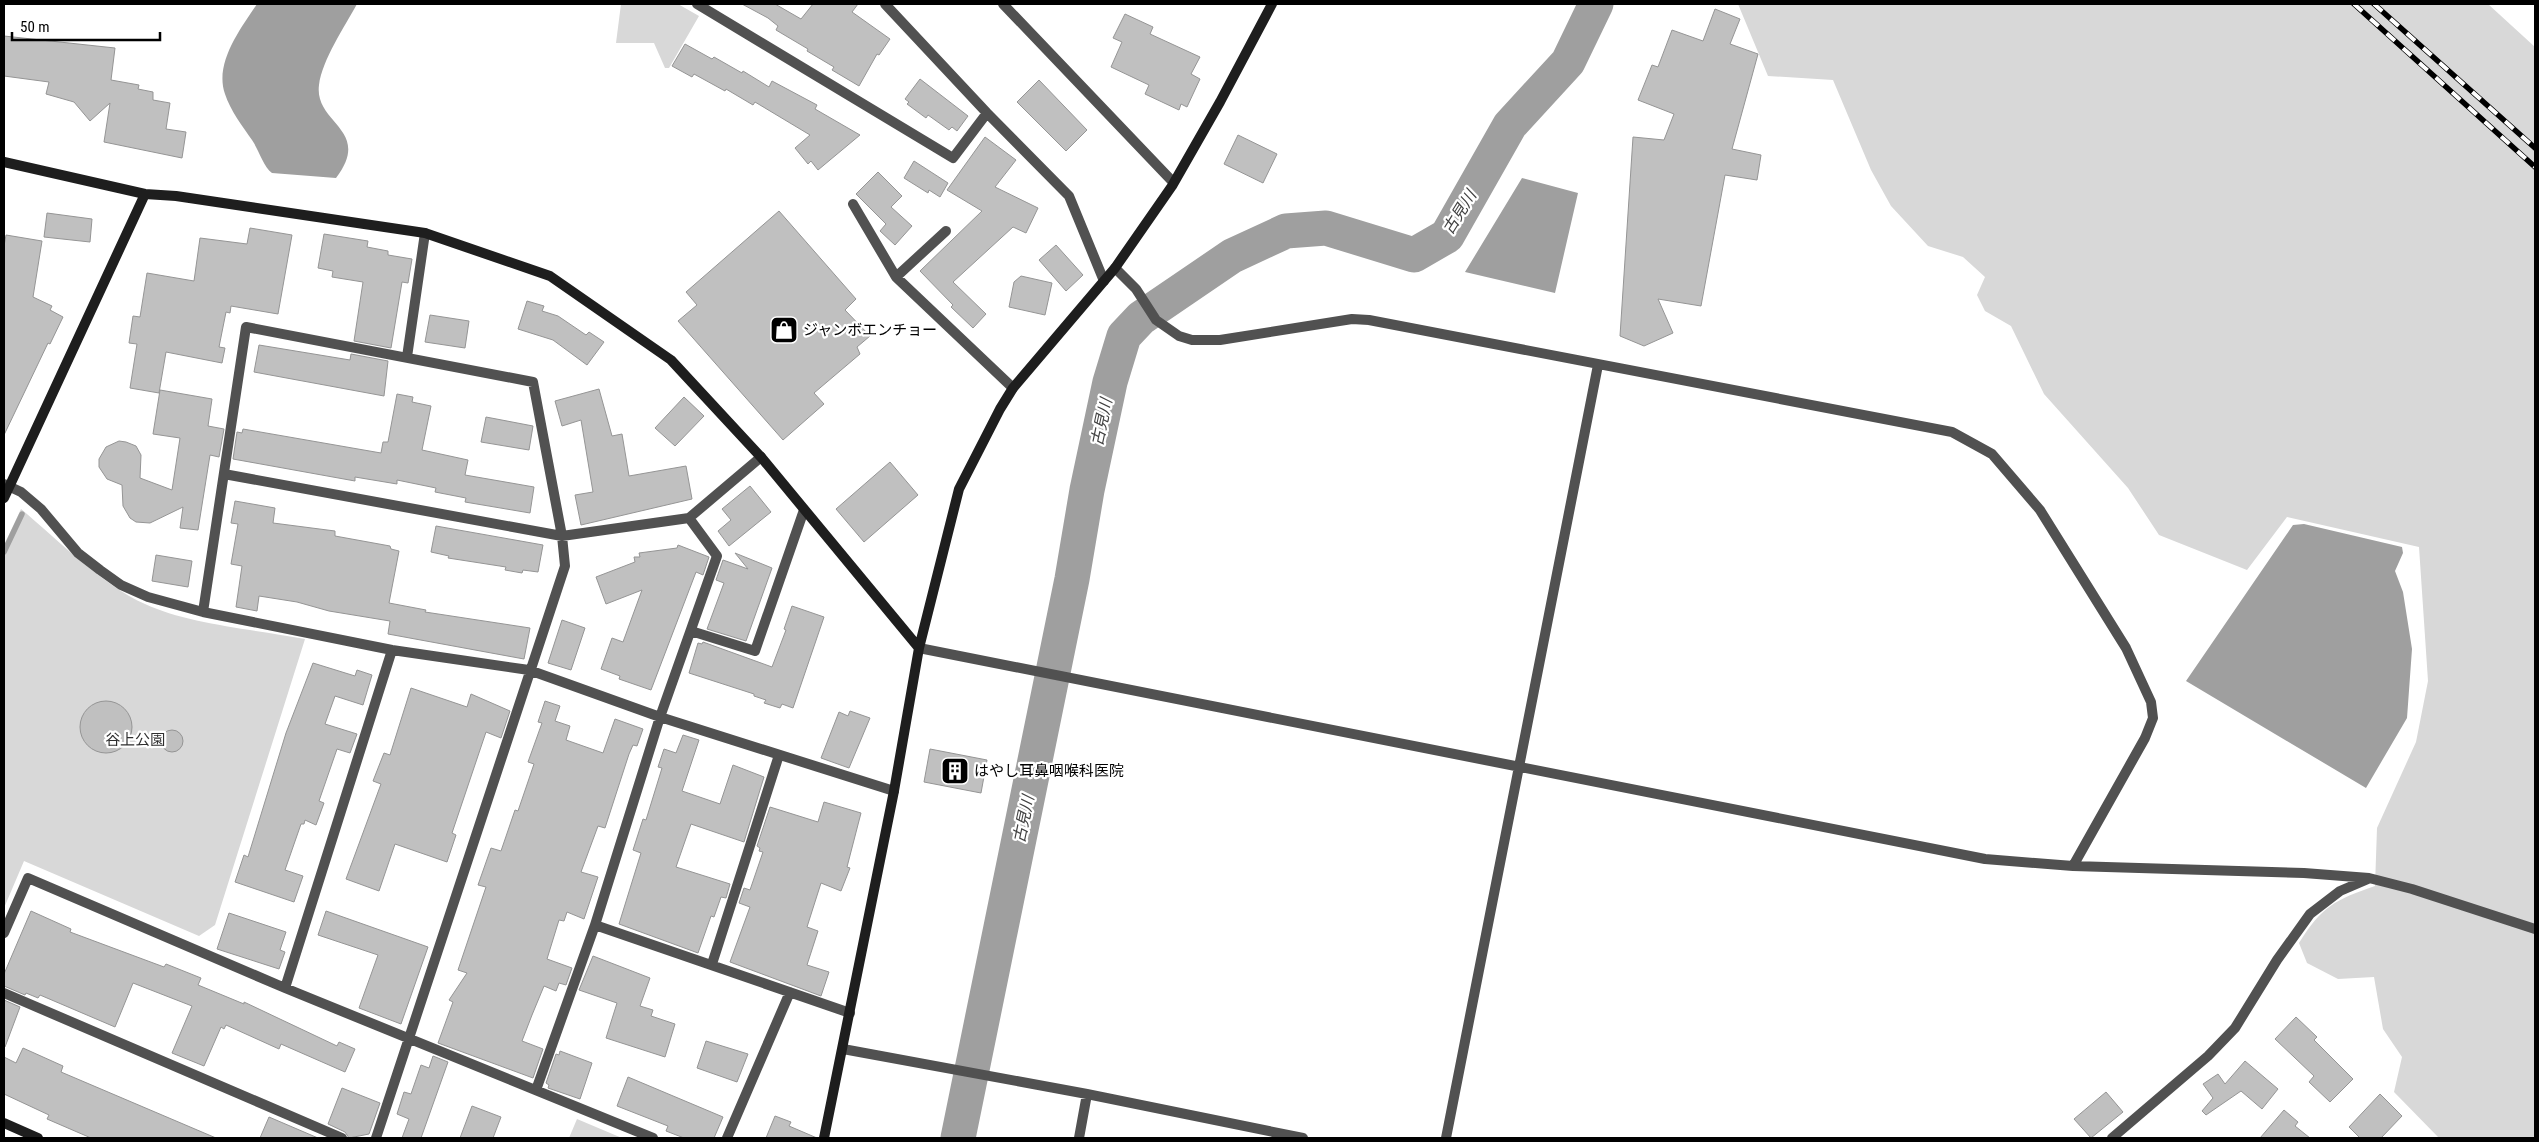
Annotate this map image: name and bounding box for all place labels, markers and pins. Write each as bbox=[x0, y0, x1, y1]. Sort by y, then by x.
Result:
shop icon: ジャンボエンチョー bbox=[769, 315, 799, 345]
place label: ジャンボエンチョー bbox=[803, 321, 937, 339]
building icon: はやし耳鼻咽喉科医院 bbox=[940, 756, 970, 786]
place label: はやし耳鼻咽喉科医院 bbox=[974, 762, 1124, 780]

